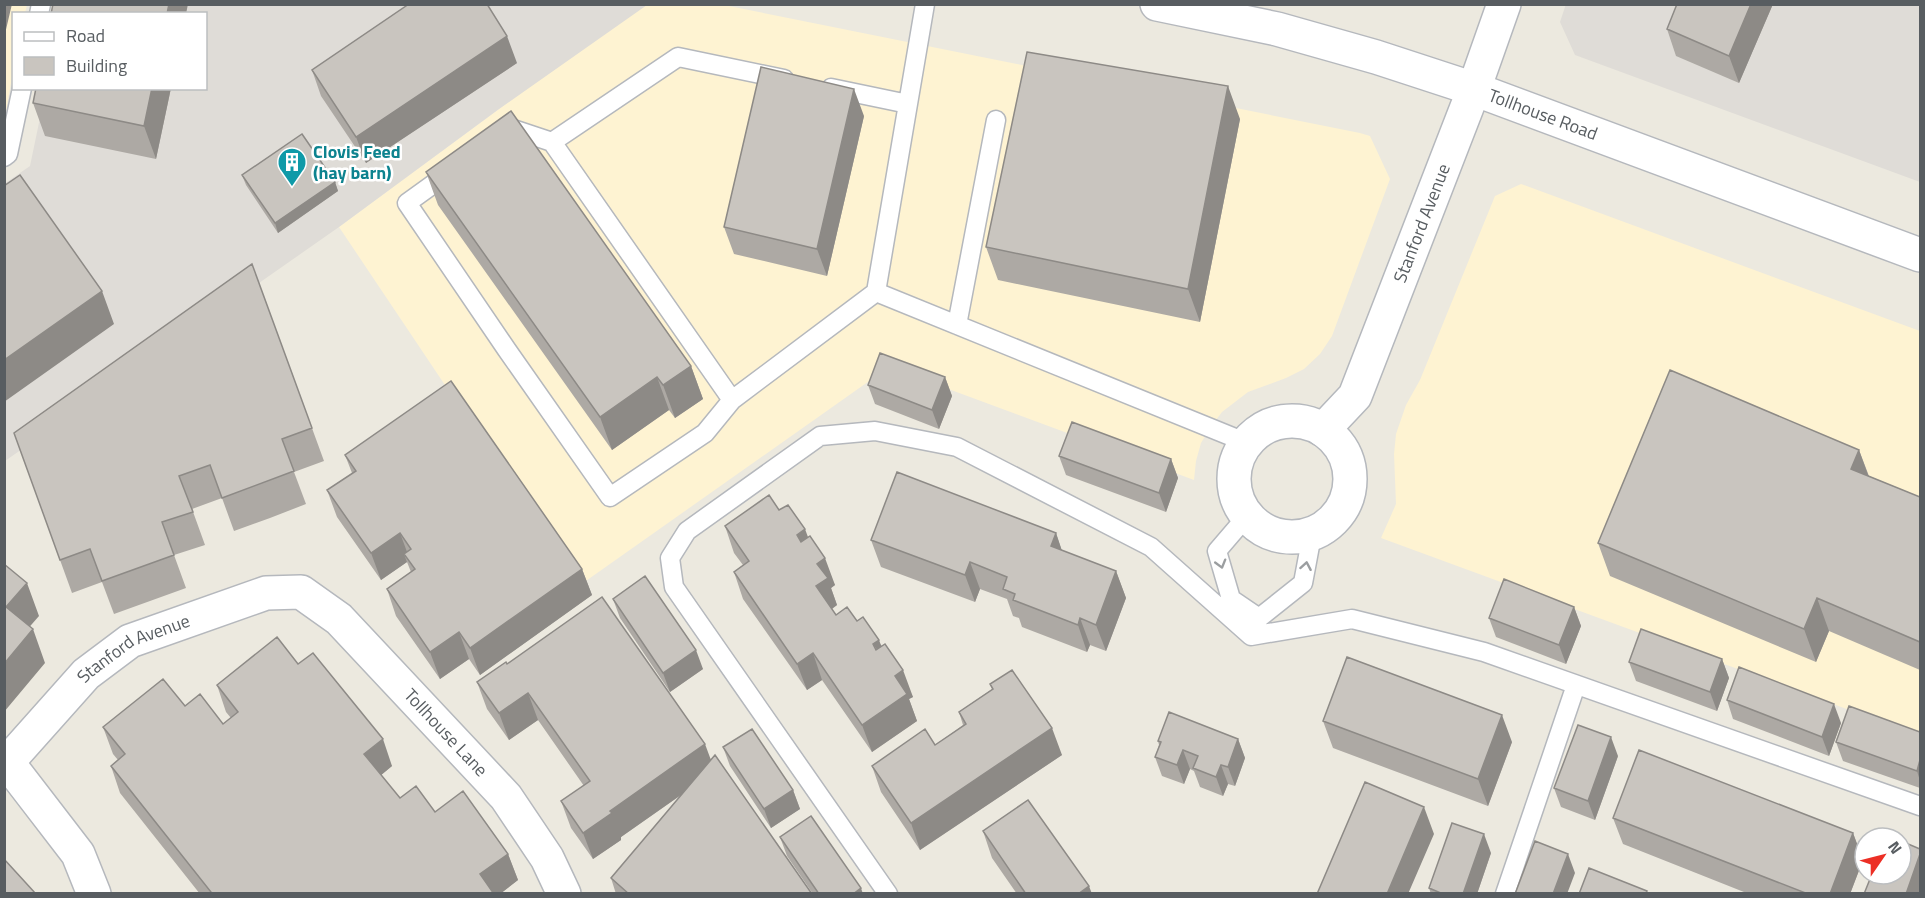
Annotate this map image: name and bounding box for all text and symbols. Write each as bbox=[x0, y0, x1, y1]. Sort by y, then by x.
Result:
legend bbox=[12, 12, 207, 90]
text: Road bbox=[66, 22, 105, 49]
text: Building bbox=[66, 52, 127, 79]
street label: Tollhouse Road bbox=[1484, 81, 1602, 147]
place label: Clovis Feed (hay barn) bbox=[313, 138, 401, 186]
building icon: Clovis Feed (hay barn) bbox=[276, 146, 308, 188]
street label: Stanford Avenue bbox=[1386, 160, 1457, 287]
one-way arrow bbox=[1214, 558, 1226, 569]
one-way arrow bbox=[1299, 561, 1312, 571]
street label: Stanford Avenue bbox=[70, 607, 193, 689]
street label: Tollhouse Lane bbox=[398, 682, 494, 783]
north arrow bbox=[1853, 826, 1913, 886]
text: N bbox=[1882, 836, 1908, 859]

